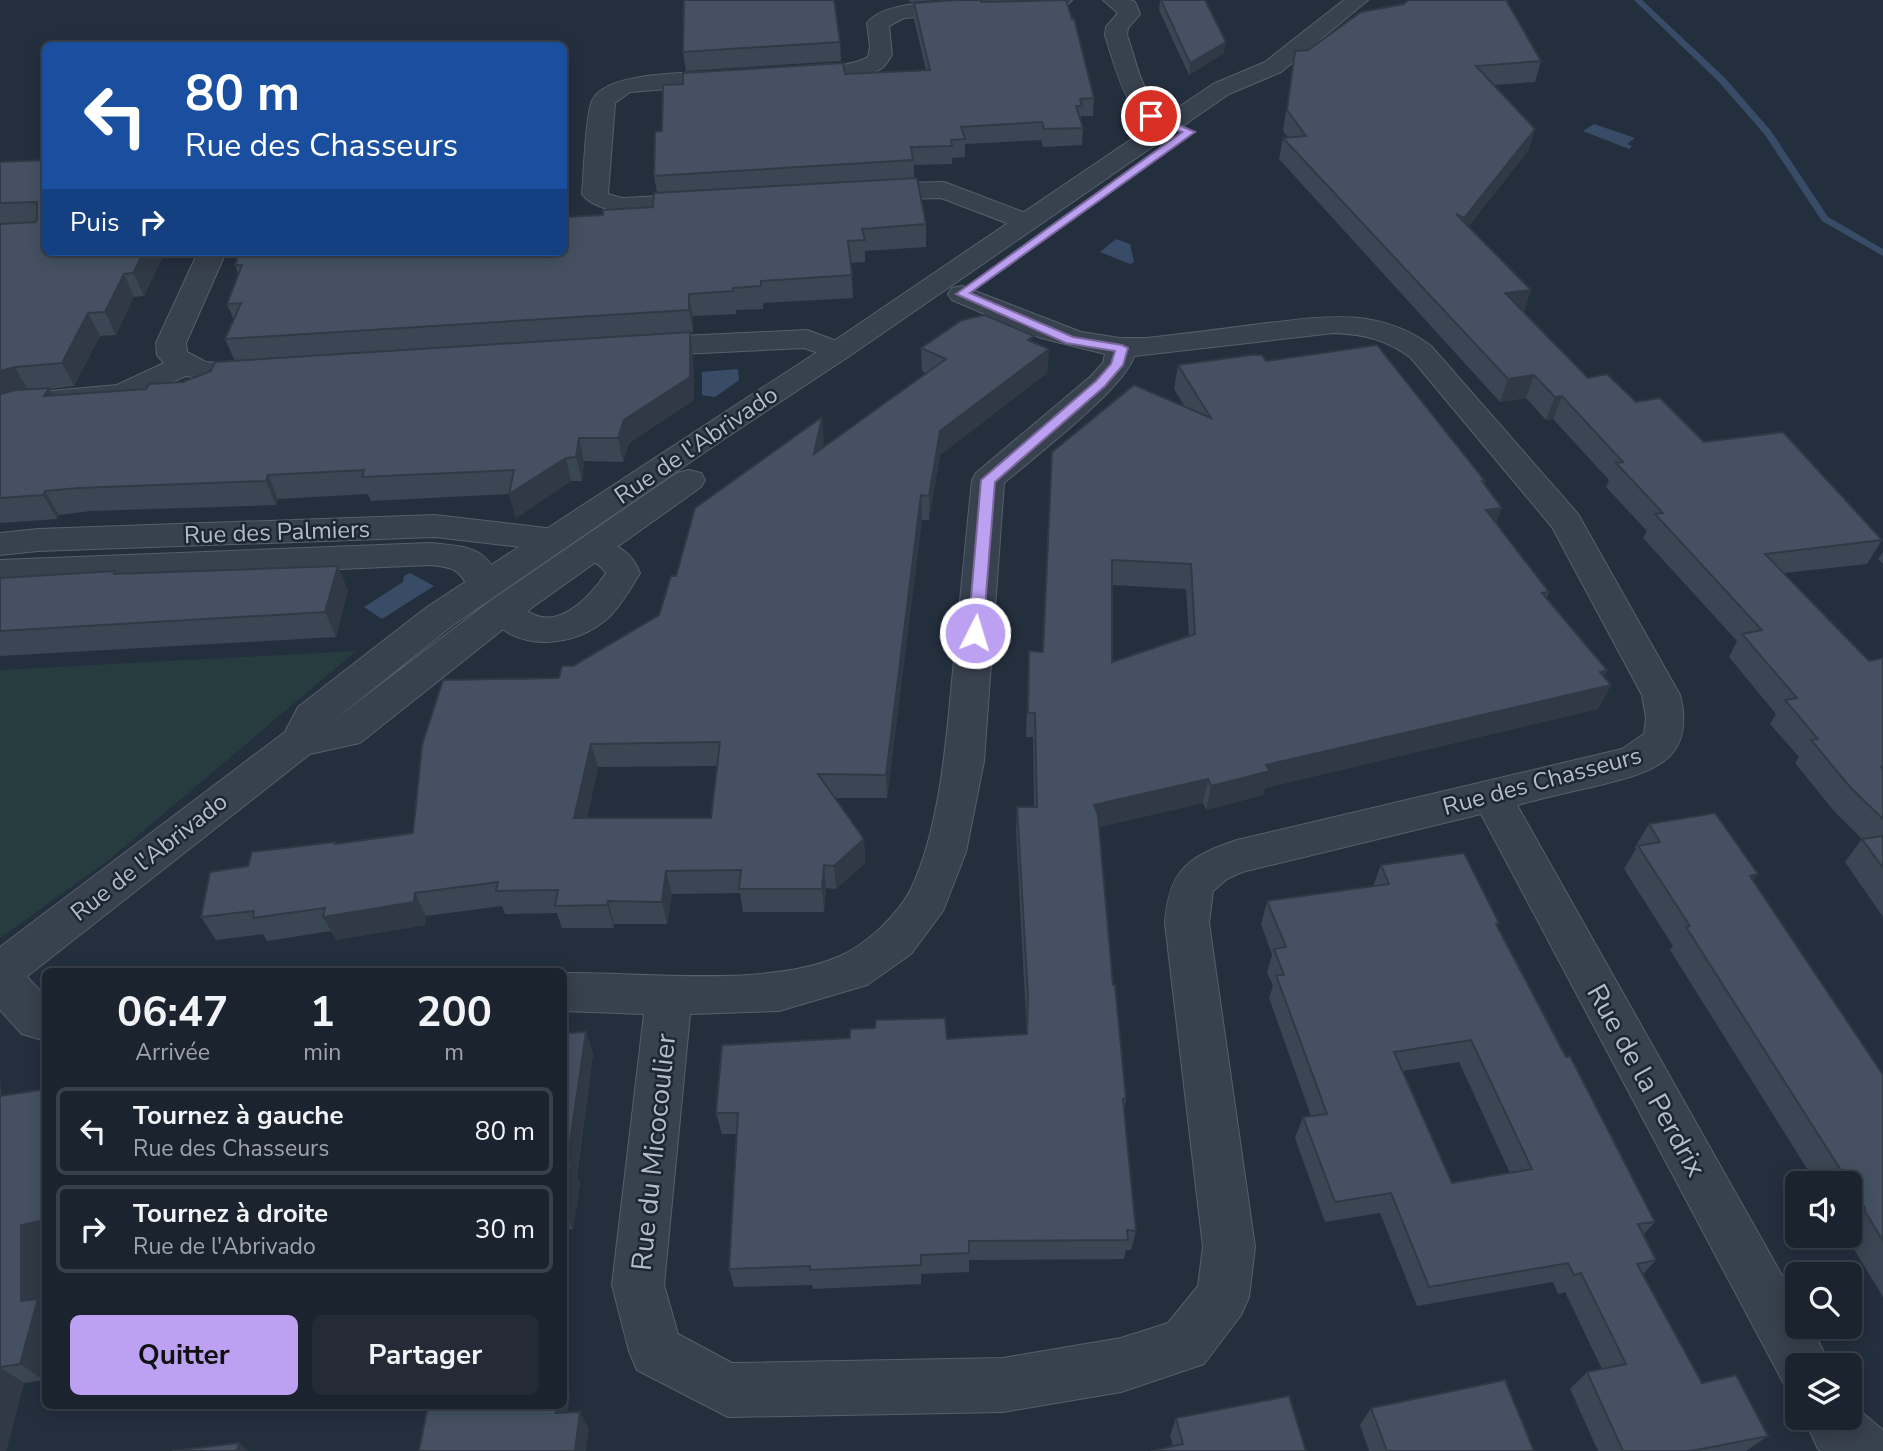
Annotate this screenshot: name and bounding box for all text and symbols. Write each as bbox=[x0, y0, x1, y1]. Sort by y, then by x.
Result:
text: 80 m bbox=[185, 60, 300, 127]
icon: left bbox=[70, 70, 161, 161]
pin bbox=[1121, 86, 1181, 146]
icon: arrive bbox=[1132, 97, 1170, 135]
text: Rue des Chasseurs bbox=[185, 124, 458, 167]
icon: right bbox=[133, 203, 171, 241]
text: Puis bbox=[70, 205, 119, 240]
street label: Rue de l'Abrivado bbox=[608, 378, 784, 512]
street label: Rue des Palmiers bbox=[183, 513, 371, 551]
position arrow bbox=[938, 596, 1012, 670]
street label: Rue des Chasseurs bbox=[1439, 739, 1645, 823]
street label: Rue de l'Abrivado bbox=[64, 786, 234, 928]
street label: Rue de la Perdrix bbox=[1577, 977, 1715, 1184]
text: 06:47 bbox=[117, 984, 228, 1041]
text: 1 bbox=[310, 984, 335, 1041]
text: 200 bbox=[416, 984, 492, 1041]
street label: Rue du Micocoulier bbox=[623, 1032, 685, 1273]
text: Arrivée bbox=[135, 1037, 210, 1068]
text: min bbox=[303, 1037, 341, 1068]
text: m bbox=[444, 1037, 464, 1068]
text: Tournez à gauche bbox=[133, 1098, 344, 1133]
icon: left bbox=[74, 1112, 112, 1150]
text: 80 m bbox=[475, 1114, 535, 1149]
text: Rue des Chasseurs bbox=[133, 1133, 329, 1164]
map controls bbox=[1785, 1171, 1862, 1430]
button: sound bbox=[1785, 1171, 1862, 1248]
text: Tournez à droite bbox=[133, 1196, 328, 1231]
icon: right bbox=[74, 1210, 112, 1248]
text: 30 m bbox=[475, 1212, 535, 1247]
text: Rue de l'Abrivado bbox=[133, 1231, 316, 1262]
button: search bbox=[1785, 1262, 1862, 1339]
button: Quitter bbox=[70, 1315, 298, 1395]
button: Partager bbox=[312, 1315, 539, 1395]
button: layers bbox=[1785, 1353, 1862, 1430]

